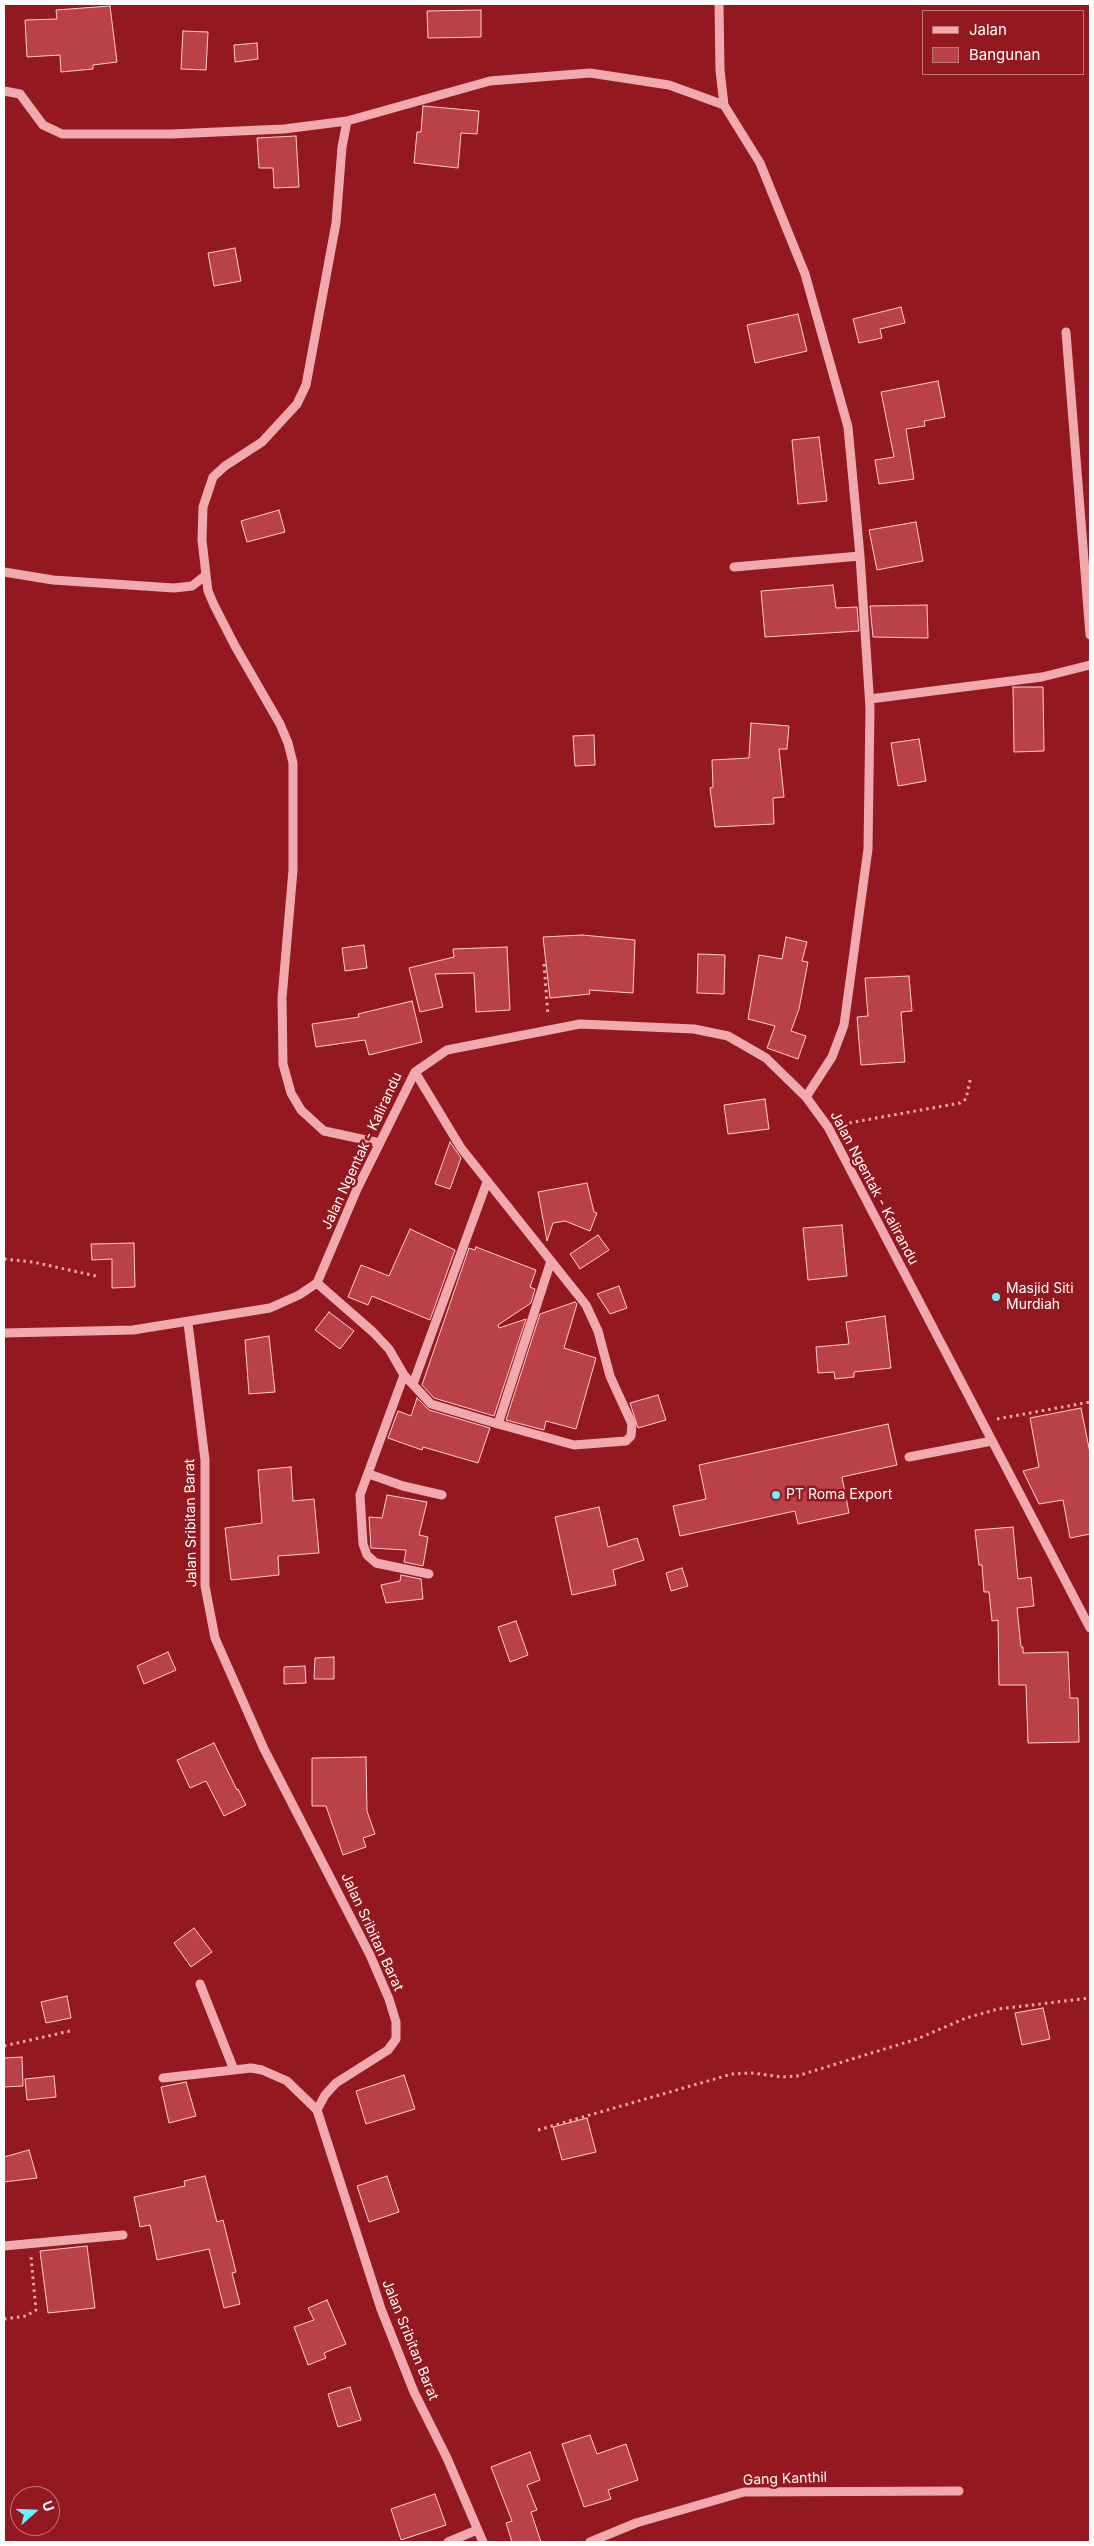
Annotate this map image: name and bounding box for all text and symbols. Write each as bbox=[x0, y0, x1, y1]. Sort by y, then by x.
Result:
legend bbox=[922, 10, 1084, 75]
text: Jalan bbox=[969, 20, 1007, 39]
text: Bangunan bbox=[969, 45, 1040, 64]
street label: Jalan Ngentak - Kalirandu bbox=[318, 1070, 406, 1232]
street label: Jalan Ngentak - Kalirandu bbox=[826, 1108, 922, 1268]
place label: Masjid Siti Murdiah bbox=[1006, 1281, 1074, 1314]
marker: Masjid Siti Murdiah bbox=[990, 1291, 1002, 1303]
street label: Jalan Sribitan Barat bbox=[181, 1459, 201, 1587]
place label: PT Roma Export bbox=[786, 1487, 892, 1503]
marker: PT Roma Export bbox=[770, 1489, 782, 1501]
street label: Jalan Sribitan Barat bbox=[337, 1870, 407, 1994]
street label: Jalan Sribitan Barat bbox=[378, 2277, 442, 2403]
street label: Gang Kanthil bbox=[743, 2469, 827, 2489]
north arrow bbox=[10, 2486, 60, 2536]
text: U bbox=[39, 2498, 58, 2514]

